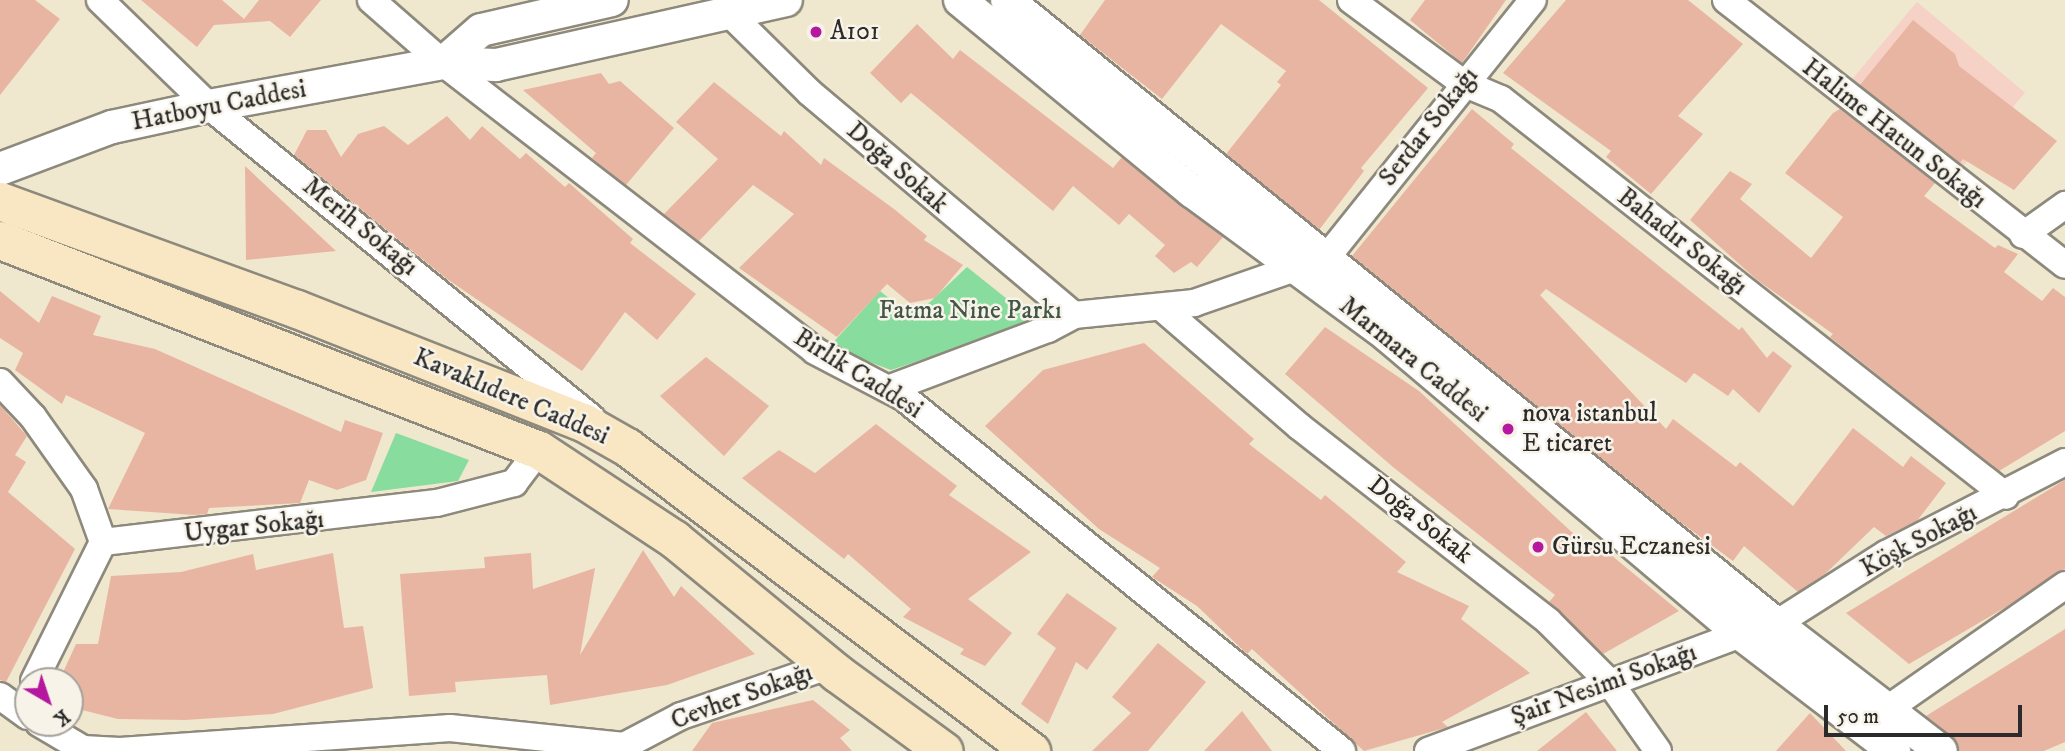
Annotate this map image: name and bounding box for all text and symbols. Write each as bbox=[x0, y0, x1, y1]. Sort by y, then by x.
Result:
place label: A101 bbox=[830, 16, 879, 48]
marker: A101 bbox=[808, 24, 824, 40]
street label: Halime Hatun Sokağı bbox=[1796, 52, 1992, 216]
street label: Serdar Sokağı bbox=[1373, 61, 1485, 193]
street label: Hatboyu Caddesi bbox=[129, 74, 309, 138]
street label: Doğa Sokak bbox=[840, 115, 954, 221]
street label: Merih Sokağı bbox=[296, 171, 424, 283]
street label: Bahadır Sokağı bbox=[1611, 182, 1753, 302]
street label: Marmara Caddesi bbox=[1333, 291, 1493, 429]
park label: Fatma Nine Parkı bbox=[878, 295, 1062, 327]
street label: Birlik Caddesi bbox=[788, 322, 928, 426]
street label: Kavaklıdere Caddesi bbox=[409, 342, 613, 452]
place label: nova istanbul E ticaret bbox=[1522, 398, 1657, 460]
marker: nova istanbul E ticaret bbox=[1500, 421, 1516, 437]
street label: Doğa Sokak bbox=[1361, 469, 1479, 571]
street label: Köşk Sokağı bbox=[1855, 497, 1983, 585]
street label: Uygar Sokağı bbox=[182, 504, 326, 550]
place label: Gürsu Eczanesi bbox=[1552, 531, 1711, 563]
marker: Gürsu Eczanesi bbox=[1530, 539, 1546, 555]
street label: Şair Nesimi Sokağı bbox=[1507, 637, 1701, 733]
street label: Cevher Sokağı bbox=[667, 657, 817, 737]
north arrow bbox=[14, 667, 84, 737]
scale bar bbox=[1827, 692, 2025, 736]
text: K bbox=[49, 704, 74, 730]
text: 50 m bbox=[1837, 704, 1879, 730]

